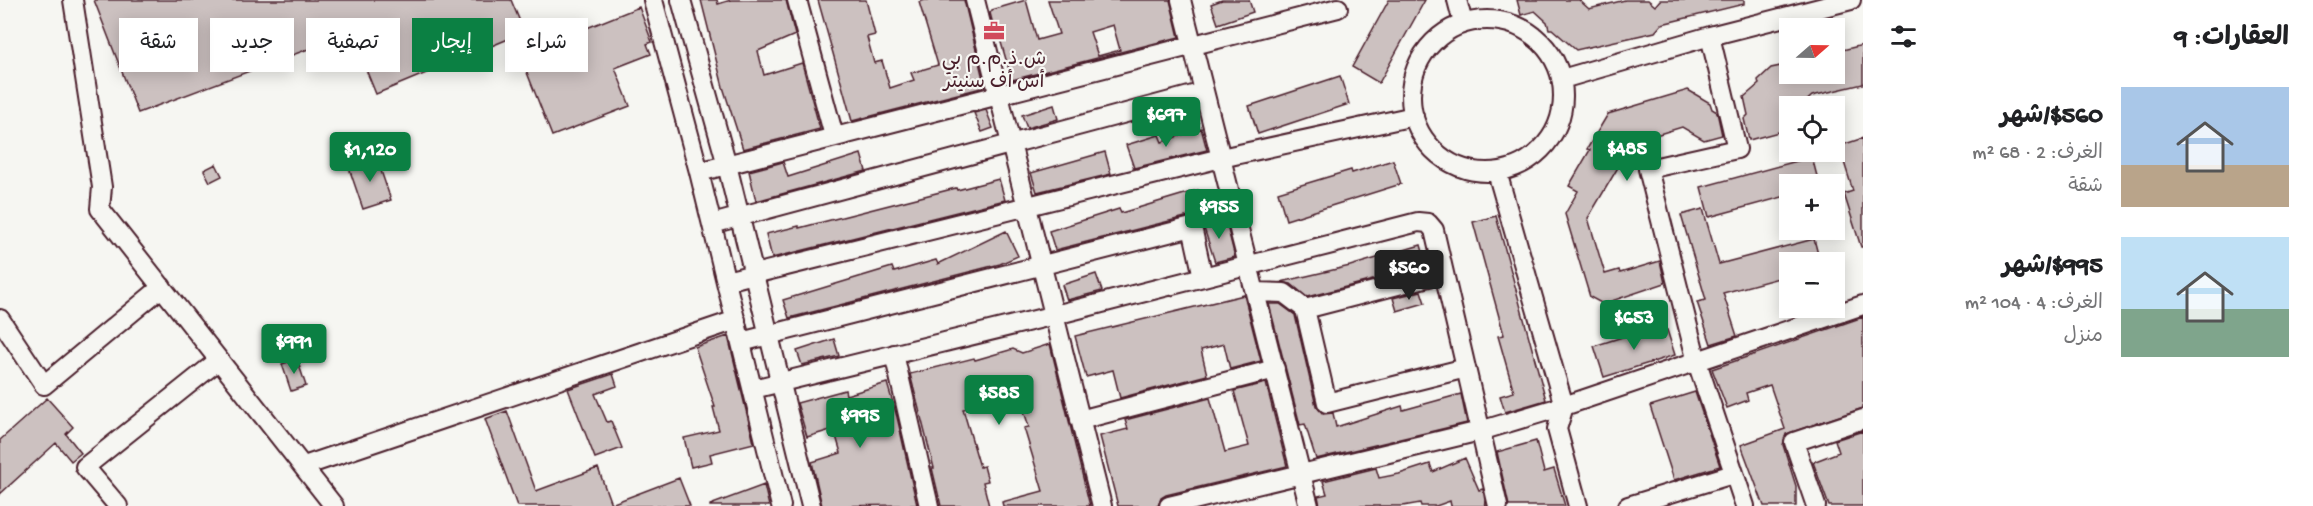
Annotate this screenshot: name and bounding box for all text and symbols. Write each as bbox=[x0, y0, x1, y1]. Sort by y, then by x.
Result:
chip: شقة bbox=[119, 18, 198, 72]
chip: جديد bbox=[210, 18, 294, 72]
chip: تصفية bbox=[306, 18, 400, 72]
chip: إيجار bbox=[412, 18, 493, 72]
chip: شراء bbox=[505, 18, 588, 72]
north arrow bbox=[1779, 18, 1845, 84]
map controls bbox=[1779, 18, 1845, 318]
office icon: ش.ذ.م.م بي أس أف سنيتر bbox=[982, 19, 1006, 43]
icon: filters bbox=[1887, 20, 1920, 53]
text: العقارات: 9 bbox=[2175, 24, 2289, 55]
place label: ش.ذ.م.م بي أس أف سنيتر bbox=[942, 49, 1046, 95]
button: locate bbox=[1779, 96, 1845, 162]
pin: $697 bbox=[1130, 97, 1202, 148]
text: $560/شهر bbox=[2000, 102, 2103, 133]
text: $697 bbox=[1146, 105, 1186, 128]
icon: home bbox=[2169, 111, 2241, 183]
pin: $485 bbox=[1591, 131, 1663, 182]
pin: $1,120 bbox=[321, 132, 419, 183]
text: $485 bbox=[1607, 139, 1647, 162]
text: $1,120 bbox=[344, 140, 396, 163]
text: الغرف: 2 · 68 m² bbox=[1972, 143, 2103, 166]
button: + bbox=[1779, 174, 1845, 240]
text: شقة bbox=[2068, 176, 2103, 199]
pin: $955 bbox=[1183, 189, 1255, 240]
text: $955 bbox=[1199, 197, 1239, 220]
pin: $560 bbox=[1373, 250, 1445, 301]
button: − bbox=[1779, 252, 1845, 318]
text: $995/شهر bbox=[2002, 252, 2103, 283]
text: $560 bbox=[1389, 258, 1430, 281]
icon: home bbox=[2169, 261, 2241, 333]
text: الغرف: 4 · 104 m² bbox=[1965, 293, 2103, 316]
pin: $653 bbox=[1598, 300, 1670, 351]
text: $653 bbox=[1614, 308, 1654, 331]
pin: $991 bbox=[258, 324, 330, 375]
text: منزل bbox=[2064, 326, 2103, 349]
text: $991 bbox=[275, 332, 313, 355]
pin: $585 bbox=[963, 375, 1035, 426]
text: $585 bbox=[979, 383, 1019, 406]
pin: $995 bbox=[824, 398, 896, 449]
text: $995 bbox=[840, 406, 880, 429]

